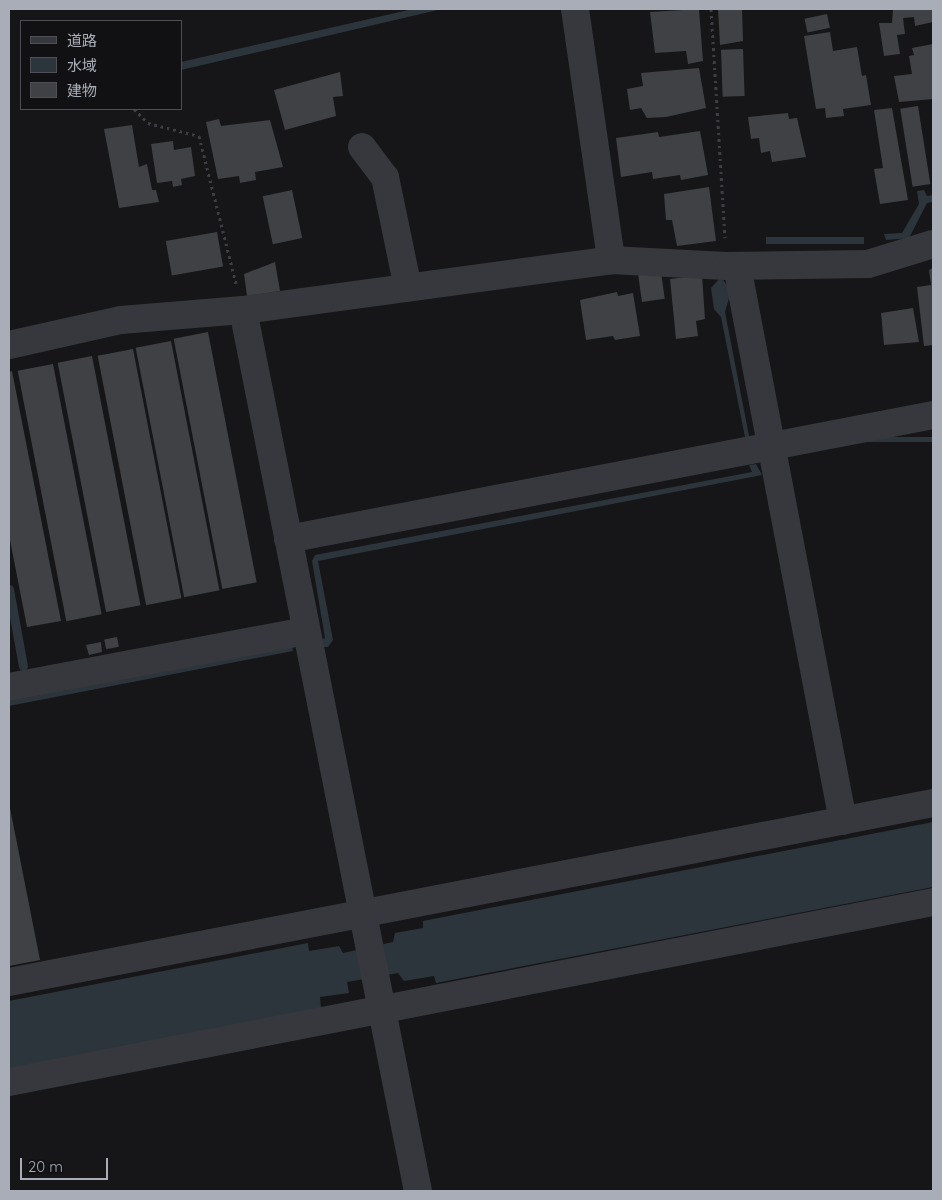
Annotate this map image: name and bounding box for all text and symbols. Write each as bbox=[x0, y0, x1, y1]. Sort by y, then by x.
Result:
legend bbox=[20, 20, 182, 110]
text: 道路 bbox=[67, 31, 97, 50]
text: 水域 bbox=[67, 56, 97, 75]
text: 建物 bbox=[67, 81, 97, 100]
scale bar bbox=[22, 1148, 110, 1180]
text: 20 m bbox=[28, 1157, 63, 1176]

